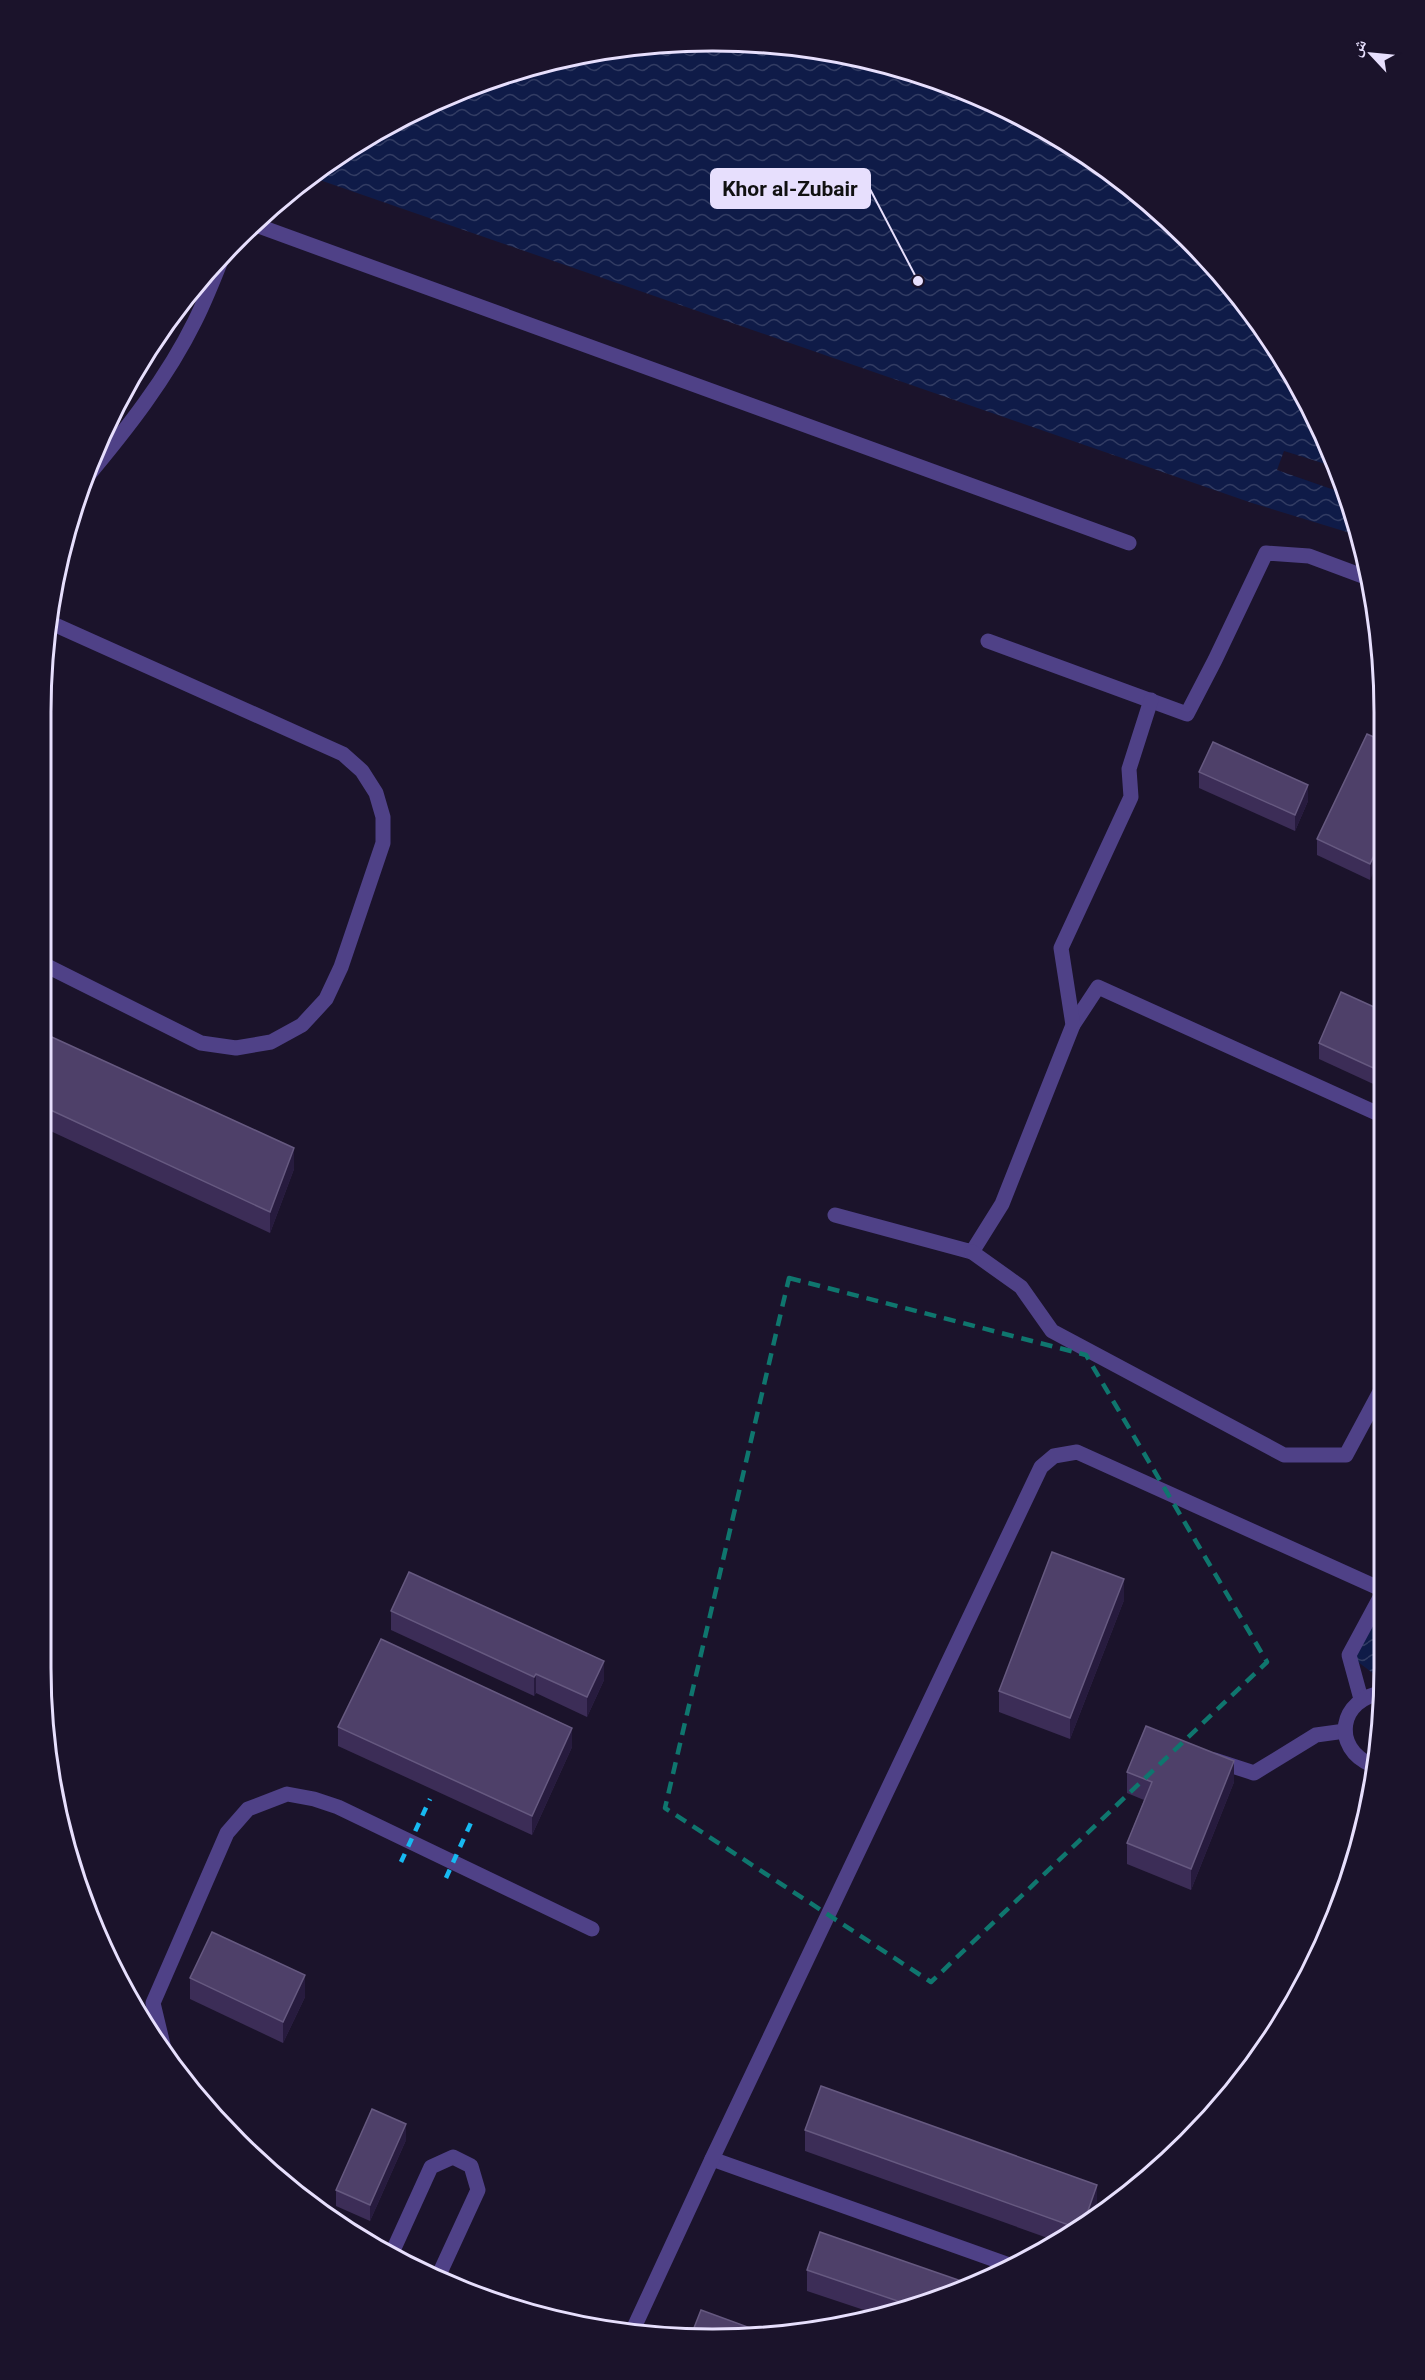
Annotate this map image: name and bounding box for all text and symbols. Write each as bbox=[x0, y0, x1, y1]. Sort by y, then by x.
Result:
north arrow bbox=[1341, 24, 1401, 84]
text: ش bbox=[1346, 36, 1370, 59]
callout: Khor al-Zubair bbox=[711, 169, 870, 208]
text: Khor al-Zubair bbox=[722, 177, 858, 201]

